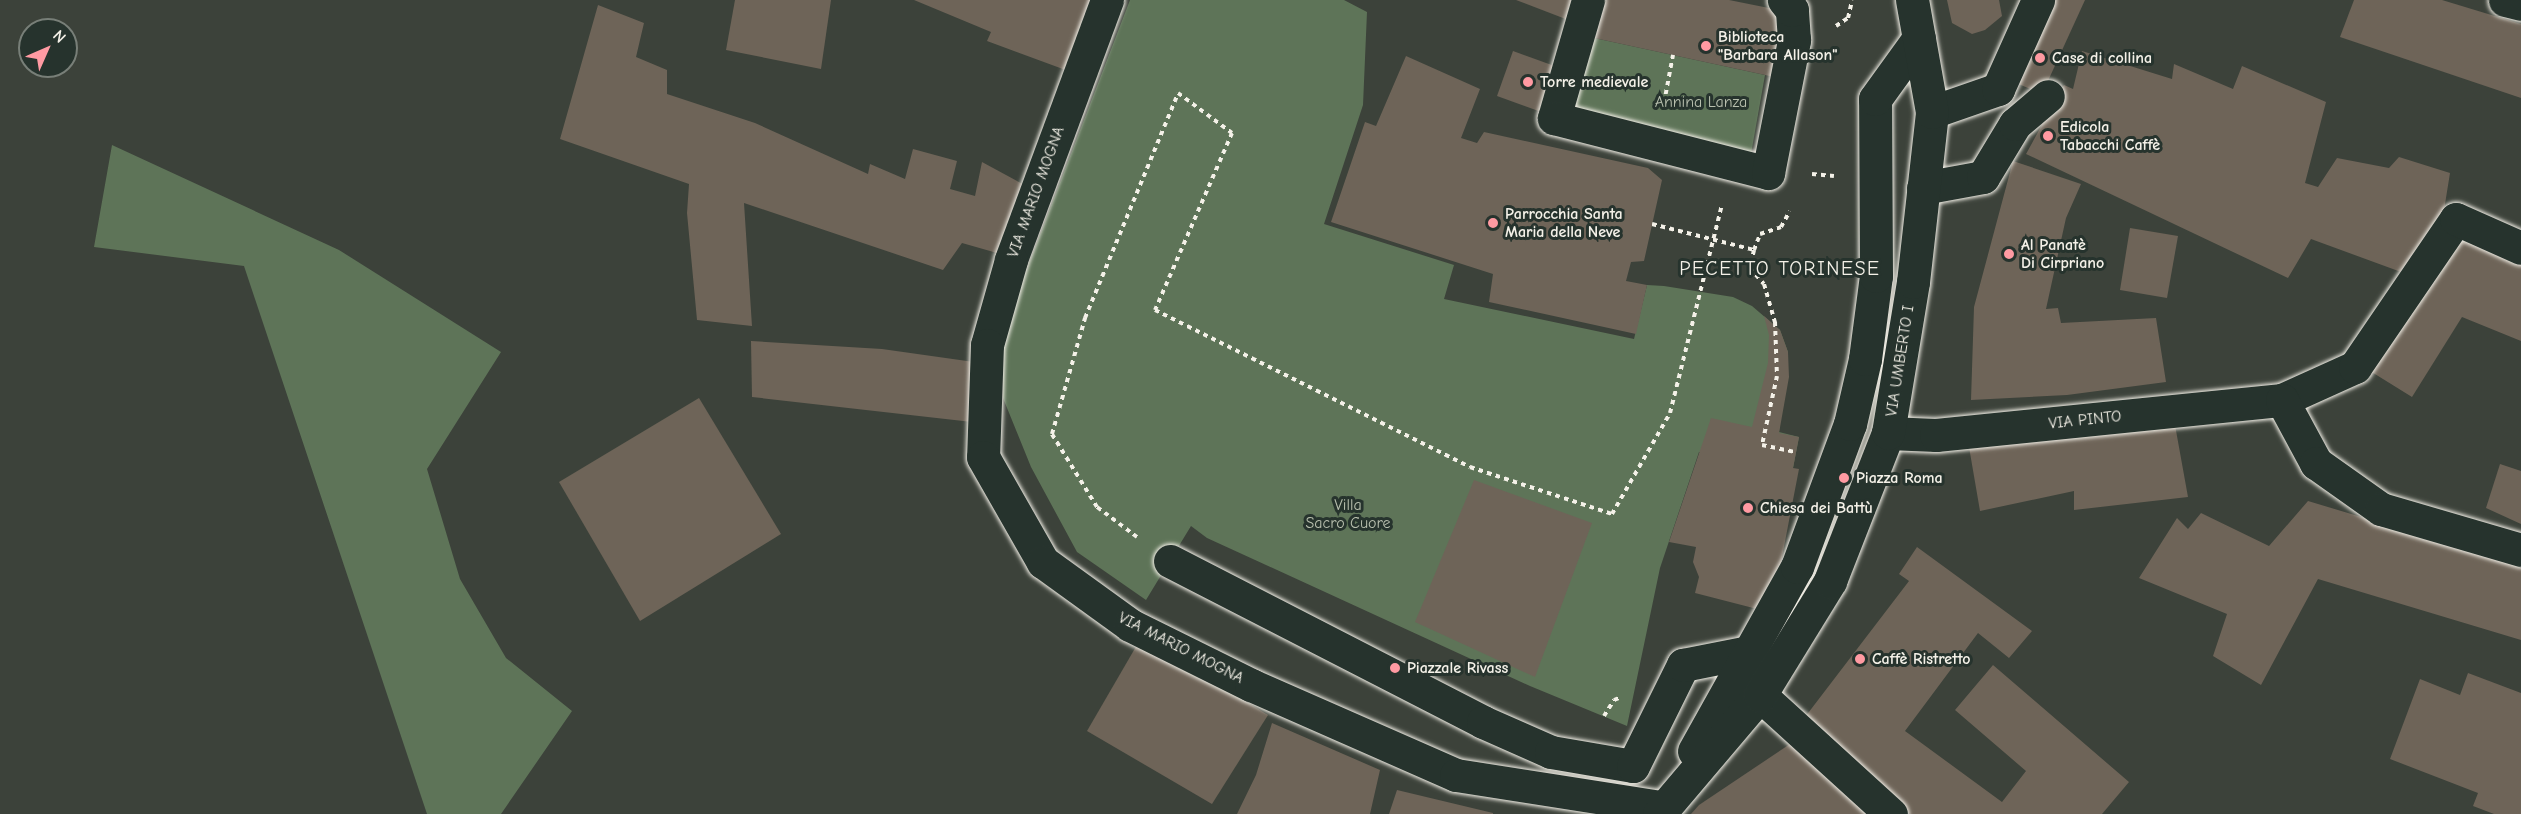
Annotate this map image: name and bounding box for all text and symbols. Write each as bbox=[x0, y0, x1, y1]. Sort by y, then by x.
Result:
north arrow bbox=[18, 18, 78, 78]
text: N bbox=[49, 27, 69, 47]
place label: Biblioteca "Barbara Allason" bbox=[1718, 27, 1837, 65]
marker: Biblioteca "Barbara Allason" bbox=[1699, 39, 1713, 53]
place label: Case di collina bbox=[2052, 48, 2152, 68]
marker: Case di collina bbox=[2033, 51, 2047, 65]
place label: Torre medievale bbox=[1540, 72, 1648, 92]
marker: Torre medievale bbox=[1521, 75, 1535, 89]
park label: Annina Lanza bbox=[1655, 92, 1747, 112]
place label: Edicola Tabacchi Caffè bbox=[2060, 117, 2160, 155]
street label: VIA MARIO MOGNA bbox=[1003, 124, 1069, 260]
marker: Edicola Tabacchi Caffè bbox=[2041, 129, 2055, 143]
place label: Parrocchia Santa Maria della Neve bbox=[1505, 204, 1623, 242]
marker: Parrocchia Santa Maria della Neve bbox=[1486, 216, 1500, 230]
place label: Al Panatè Di Cirpriano bbox=[2021, 235, 2104, 273]
marker: Al Panatè Di Cirpriano bbox=[2002, 247, 2016, 261]
district label: PECETTO TORINESE bbox=[1679, 256, 1881, 280]
street label: VIA UMBERTO I bbox=[1882, 304, 1918, 418]
street label: VIA PINTO bbox=[2048, 407, 2122, 433]
place label: Piazza Roma bbox=[1856, 468, 1943, 488]
marker: Piazza Roma bbox=[1837, 471, 1851, 485]
park label: Villa Sacro Cuore bbox=[1305, 495, 1391, 533]
place label: Chiesa dei Battù bbox=[1760, 498, 1873, 518]
marker: Chiesa dei Battù bbox=[1741, 501, 1755, 515]
street label: VIA MARIO MOGNA bbox=[1115, 608, 1247, 688]
place label: Caffè Ristretto bbox=[1872, 649, 1971, 669]
marker: Caffè Ristretto bbox=[1853, 652, 1867, 666]
place label: Piazzale Rivass bbox=[1407, 658, 1508, 678]
marker: Piazzale Rivass bbox=[1388, 661, 1402, 675]

